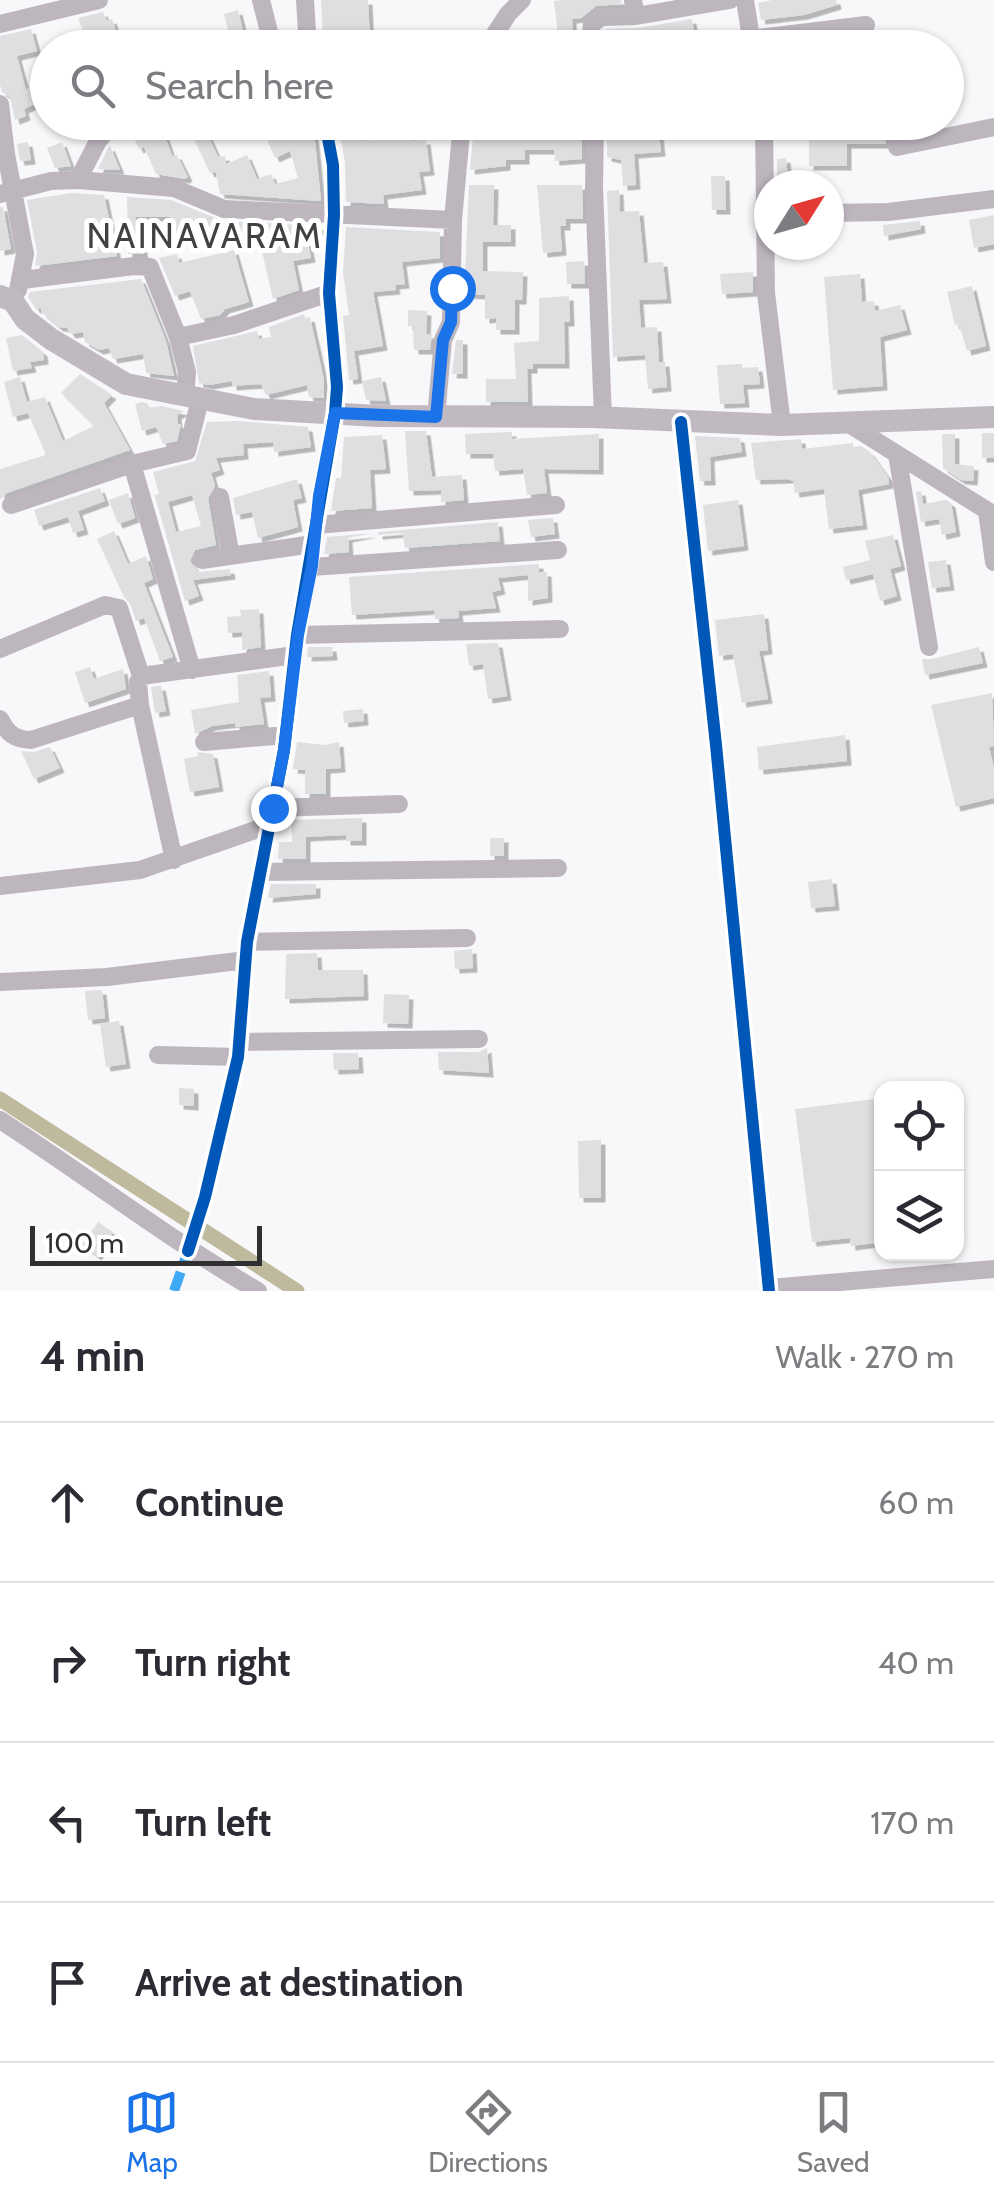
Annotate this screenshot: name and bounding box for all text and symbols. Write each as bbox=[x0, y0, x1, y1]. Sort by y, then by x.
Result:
search box bbox=[30, 30, 964, 140]
icon: search bbox=[65, 58, 120, 113]
text: Search here bbox=[145, 62, 334, 109]
north arrow bbox=[754, 170, 844, 260]
district label: NAINAVARAM bbox=[87, 214, 323, 257]
route start bbox=[430, 266, 476, 312]
route end bbox=[251, 786, 297, 832]
map controls bbox=[874, 1081, 964, 1261]
button: locate bbox=[874, 1081, 964, 1171]
button: layers bbox=[874, 1171, 964, 1261]
scale bar bbox=[30, 1221, 262, 1266]
text: 100 m bbox=[45, 1226, 124, 1260]
text: 4 min bbox=[40, 1330, 145, 1382]
text: Walk · 270 m bbox=[776, 1337, 954, 1376]
icon: ahead bbox=[40, 1475, 95, 1530]
text: Continue bbox=[135, 1479, 284, 1526]
text: 60 m bbox=[878, 1483, 954, 1522]
icon: right bbox=[40, 1635, 95, 1690]
text: Turn right bbox=[135, 1639, 291, 1686]
text: 40 m bbox=[878, 1643, 954, 1682]
icon: left bbox=[40, 1795, 95, 1850]
text: Turn left bbox=[135, 1799, 271, 1846]
text: 170 m bbox=[870, 1803, 954, 1842]
icon: arrive bbox=[40, 1955, 95, 2010]
text: Arrive at destination bbox=[135, 1959, 464, 2006]
tab: Map bbox=[124, 2085, 179, 2179]
tab: Directions bbox=[428, 2085, 548, 2179]
tab: Saved bbox=[797, 2085, 870, 2179]

